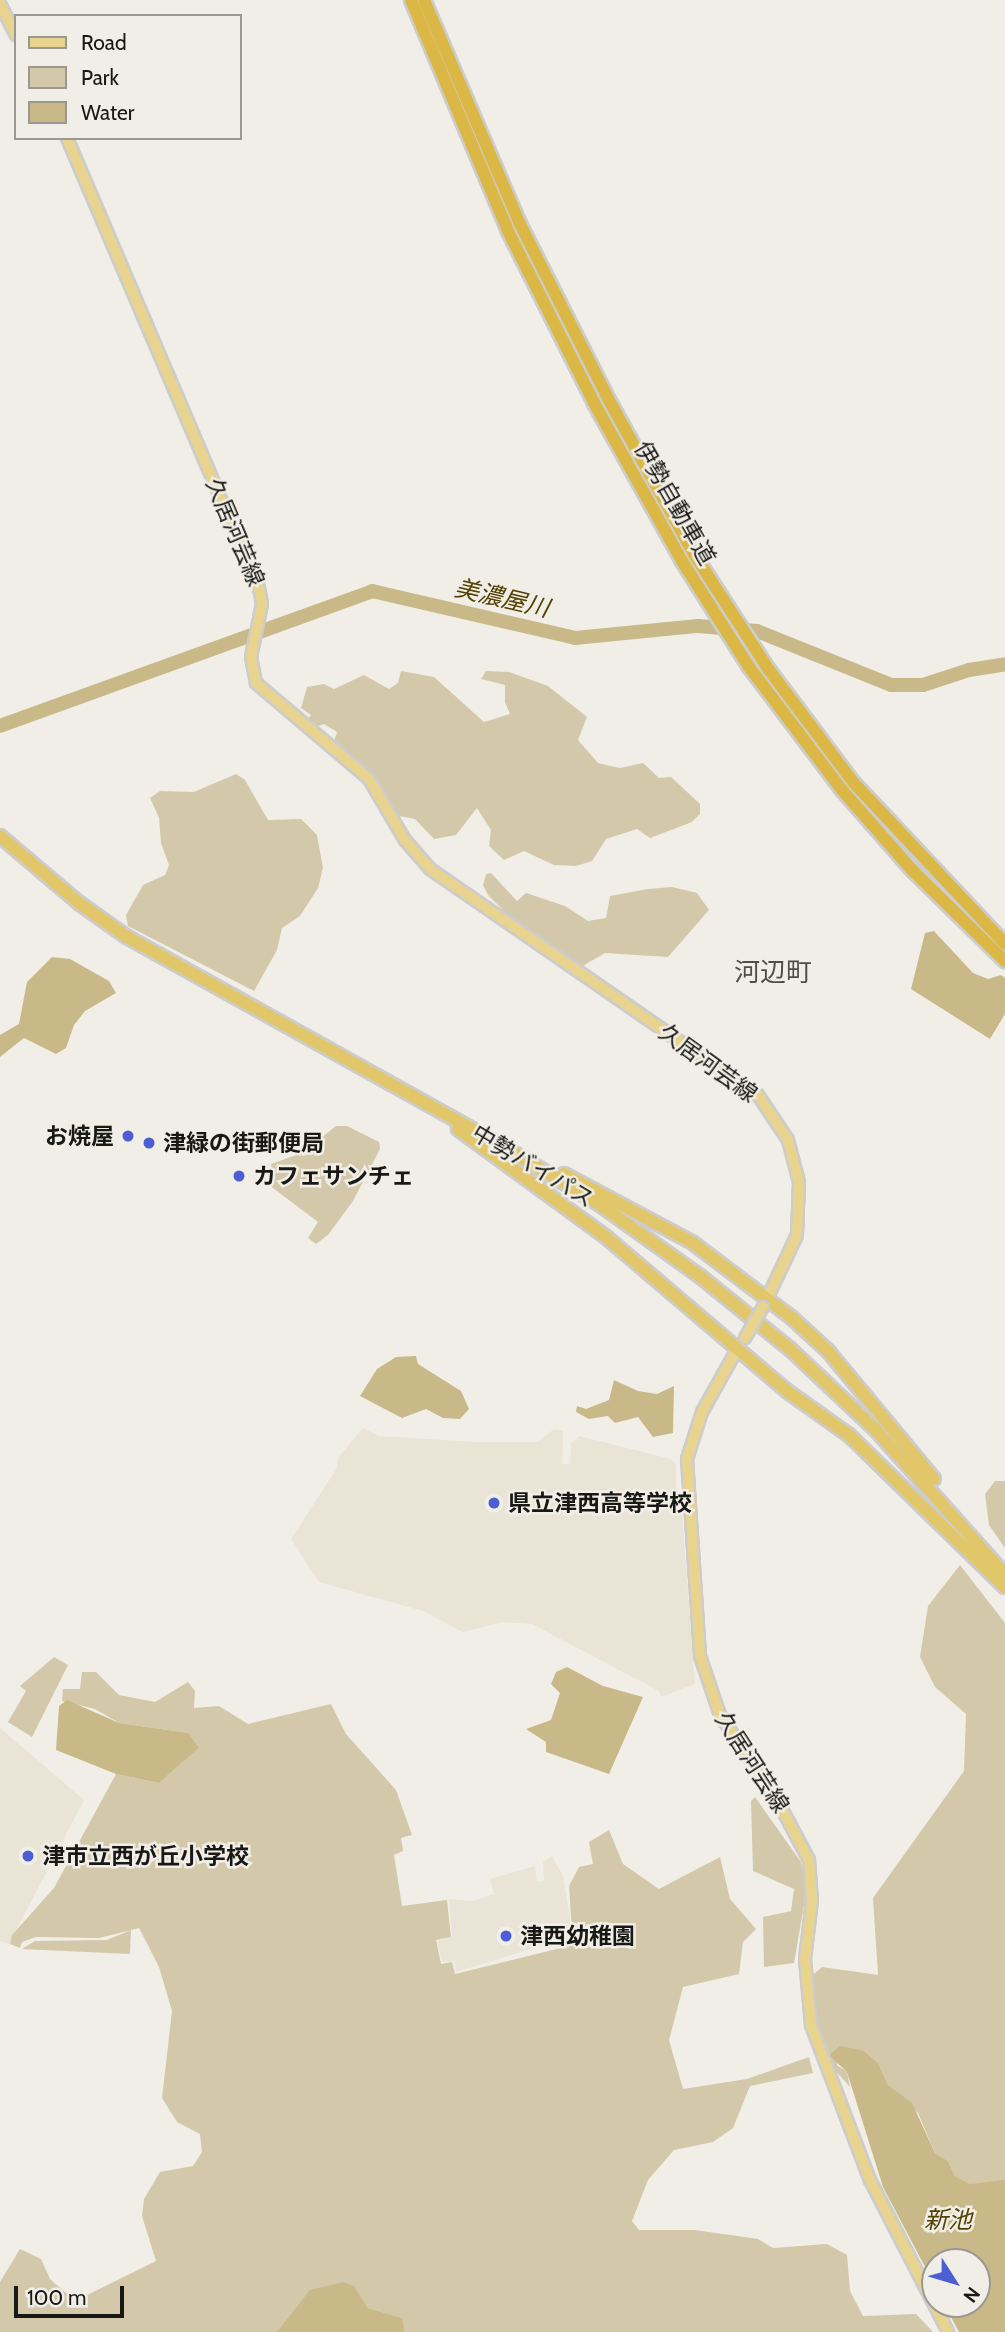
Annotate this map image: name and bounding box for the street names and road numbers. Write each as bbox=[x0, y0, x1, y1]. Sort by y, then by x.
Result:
street label: 伊勢自動車道 bbox=[629, 436, 721, 570]
street label: 久居河芸線 bbox=[200, 474, 270, 590]
street label: 久居河芸線 bbox=[653, 1018, 763, 1108]
street label: 中勢バイパス bbox=[467, 1119, 599, 1213]
street label: 久居河芸線 bbox=[709, 1706, 795, 1818]

